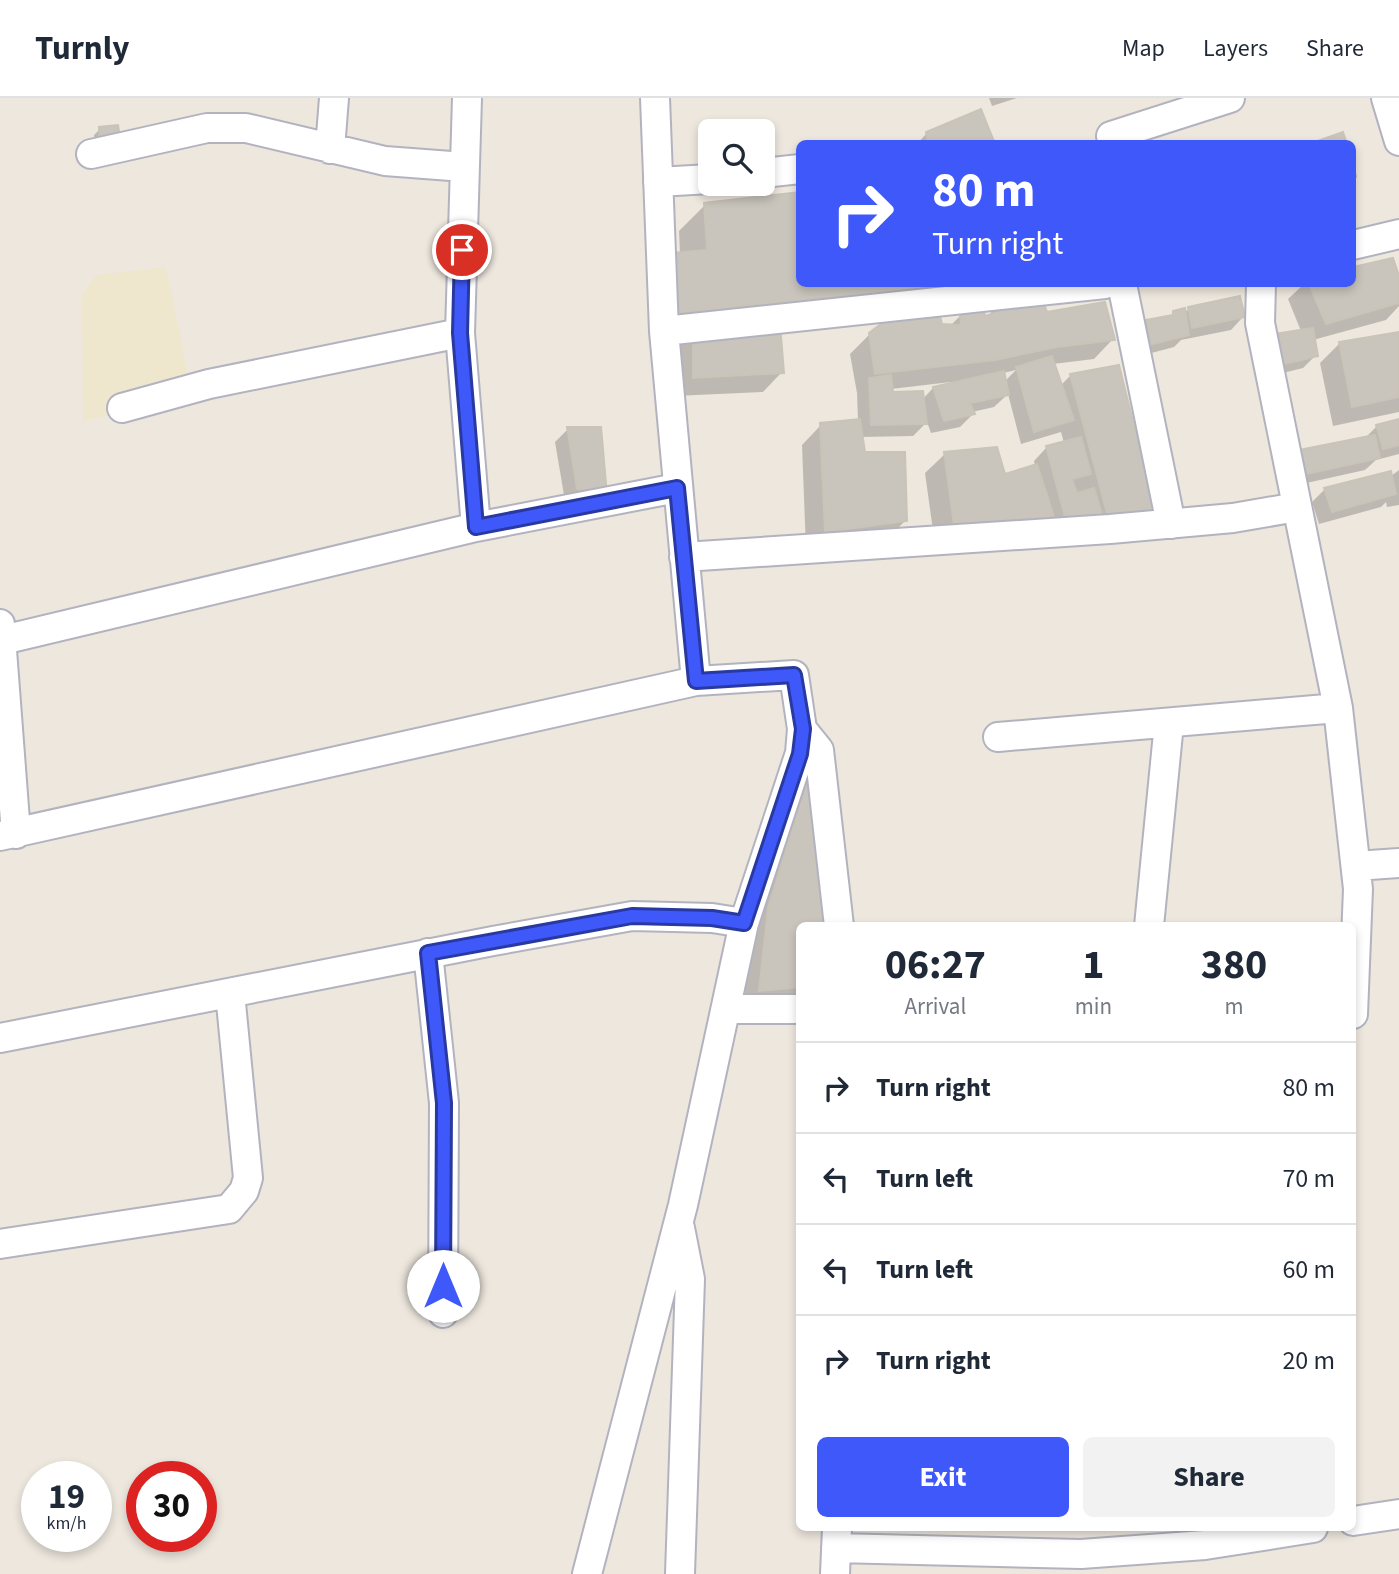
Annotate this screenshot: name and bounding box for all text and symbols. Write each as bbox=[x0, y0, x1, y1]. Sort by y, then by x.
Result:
text: Turnly bbox=[35, 25, 129, 72]
text: Map bbox=[1122, 31, 1165, 66]
text: Layers bbox=[1203, 31, 1268, 66]
text: Share bbox=[1306, 31, 1364, 66]
map controls bbox=[698, 119, 775, 196]
button: search bbox=[698, 119, 775, 196]
text: 80 m bbox=[932, 156, 1036, 226]
icon: right bbox=[817, 168, 908, 259]
pin bbox=[432, 220, 492, 280]
text: Turn right bbox=[932, 221, 1063, 267]
icon: arrive bbox=[443, 231, 481, 269]
text: 06:27 bbox=[885, 935, 986, 995]
text: 1 bbox=[1082, 935, 1104, 995]
text: 380 bbox=[1201, 935, 1267, 995]
text: Arrival bbox=[904, 990, 966, 1023]
text: min bbox=[1075, 990, 1112, 1023]
text: m bbox=[1224, 990, 1244, 1023]
icon: right bbox=[817, 1069, 855, 1107]
text: Turn right bbox=[876, 1069, 991, 1106]
text: 80 m bbox=[1282, 1069, 1335, 1106]
icon: left bbox=[817, 1160, 855, 1198]
text: Turn left bbox=[876, 1160, 973, 1197]
text: 70 m bbox=[1282, 1160, 1335, 1197]
position arrow bbox=[406, 1249, 480, 1323]
icon: left bbox=[817, 1251, 855, 1289]
text: Turn left bbox=[876, 1251, 973, 1288]
text: 60 m bbox=[1282, 1251, 1335, 1288]
icon: right bbox=[817, 1342, 855, 1380]
text: Turn right bbox=[876, 1342, 991, 1379]
text: 20 m bbox=[1282, 1342, 1335, 1379]
button: Exit bbox=[817, 1437, 1069, 1517]
button: Share bbox=[1083, 1437, 1335, 1517]
speed limit sign: 30 bbox=[126, 1461, 217, 1552]
text: 19 bbox=[48, 1472, 85, 1522]
text: km/h bbox=[47, 1511, 86, 1536]

